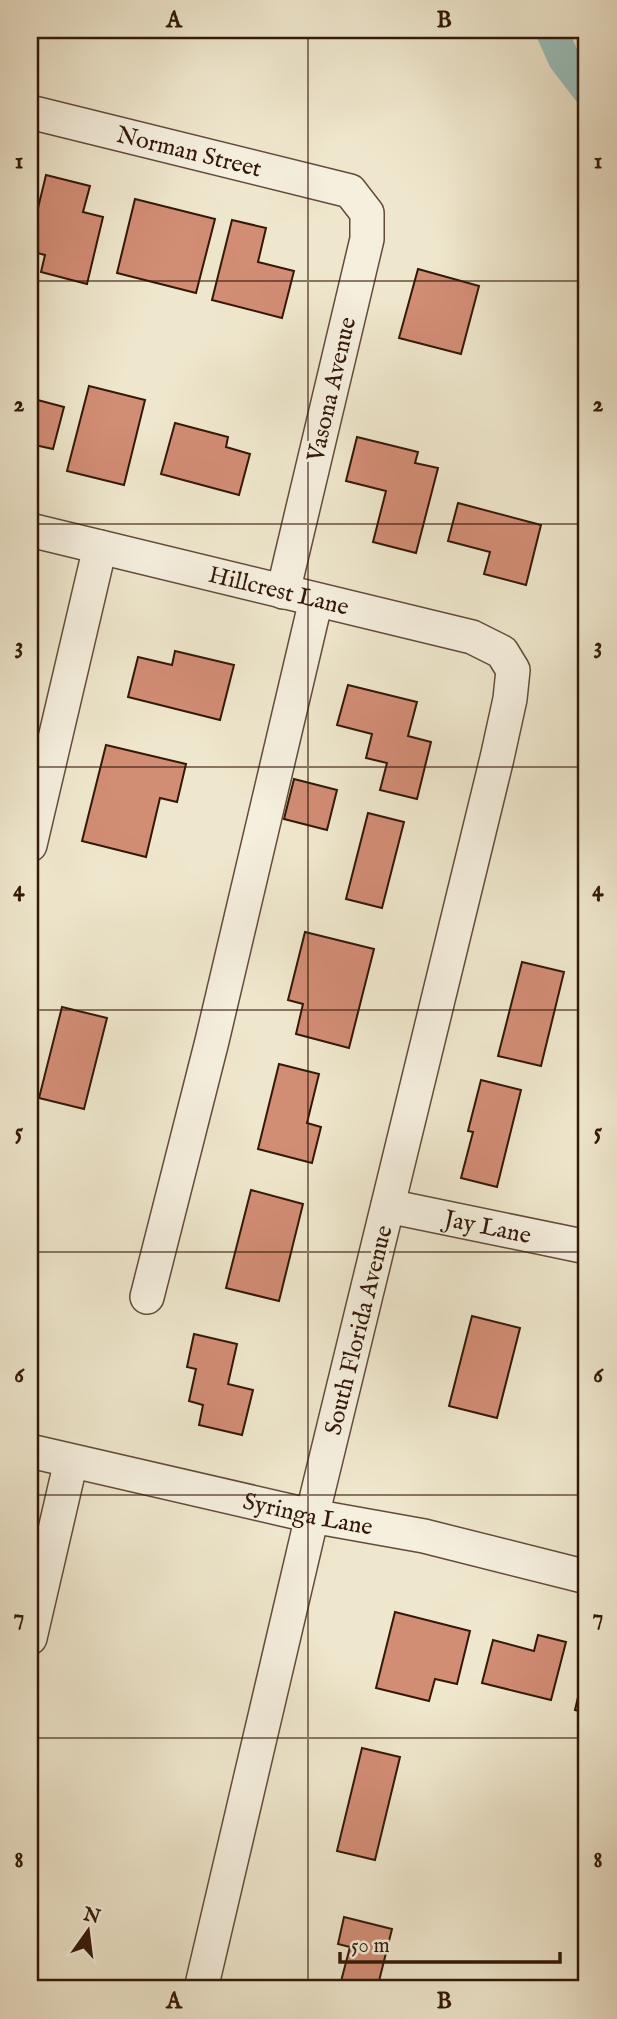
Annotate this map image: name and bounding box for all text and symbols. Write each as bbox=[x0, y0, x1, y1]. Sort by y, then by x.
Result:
text: A bbox=[165, 6, 183, 35]
text: B bbox=[436, 6, 452, 35]
street label: Norman Street bbox=[113, 120, 265, 186]
text: 1 bbox=[15, 147, 23, 176]
text: 1 bbox=[594, 147, 602, 176]
street label: Vasona Avenue bbox=[301, 314, 364, 466]
text: 2 bbox=[14, 390, 25, 419]
text: 2 bbox=[593, 390, 604, 419]
street label: Hillcrest Lane bbox=[205, 560, 352, 624]
text: 3 bbox=[15, 632, 23, 661]
text: 3 bbox=[594, 632, 602, 661]
text: 4 bbox=[13, 875, 25, 904]
text: 4 bbox=[592, 875, 604, 904]
text: 5 bbox=[15, 1118, 24, 1147]
text: 5 bbox=[594, 1118, 603, 1147]
street label: Jay Lane bbox=[439, 1203, 534, 1252]
street label: South Florida Avenue bbox=[318, 1222, 401, 1439]
text: 6 bbox=[14, 1361, 25, 1390]
text: 6 bbox=[593, 1361, 604, 1390]
street label: Syringa Lane bbox=[240, 1487, 375, 1544]
text: 7 bbox=[14, 1603, 24, 1632]
text: 7 bbox=[593, 1603, 603, 1632]
text: 8 bbox=[14, 1846, 24, 1875]
text: 8 bbox=[593, 1846, 603, 1875]
north arrow bbox=[52, 1896, 122, 1966]
text: N bbox=[80, 1903, 103, 1930]
scale bar bbox=[340, 1921, 561, 1965]
text: 50 m bbox=[351, 1933, 390, 1960]
text: A bbox=[165, 1987, 183, 2016]
text: B bbox=[436, 1987, 452, 2016]

